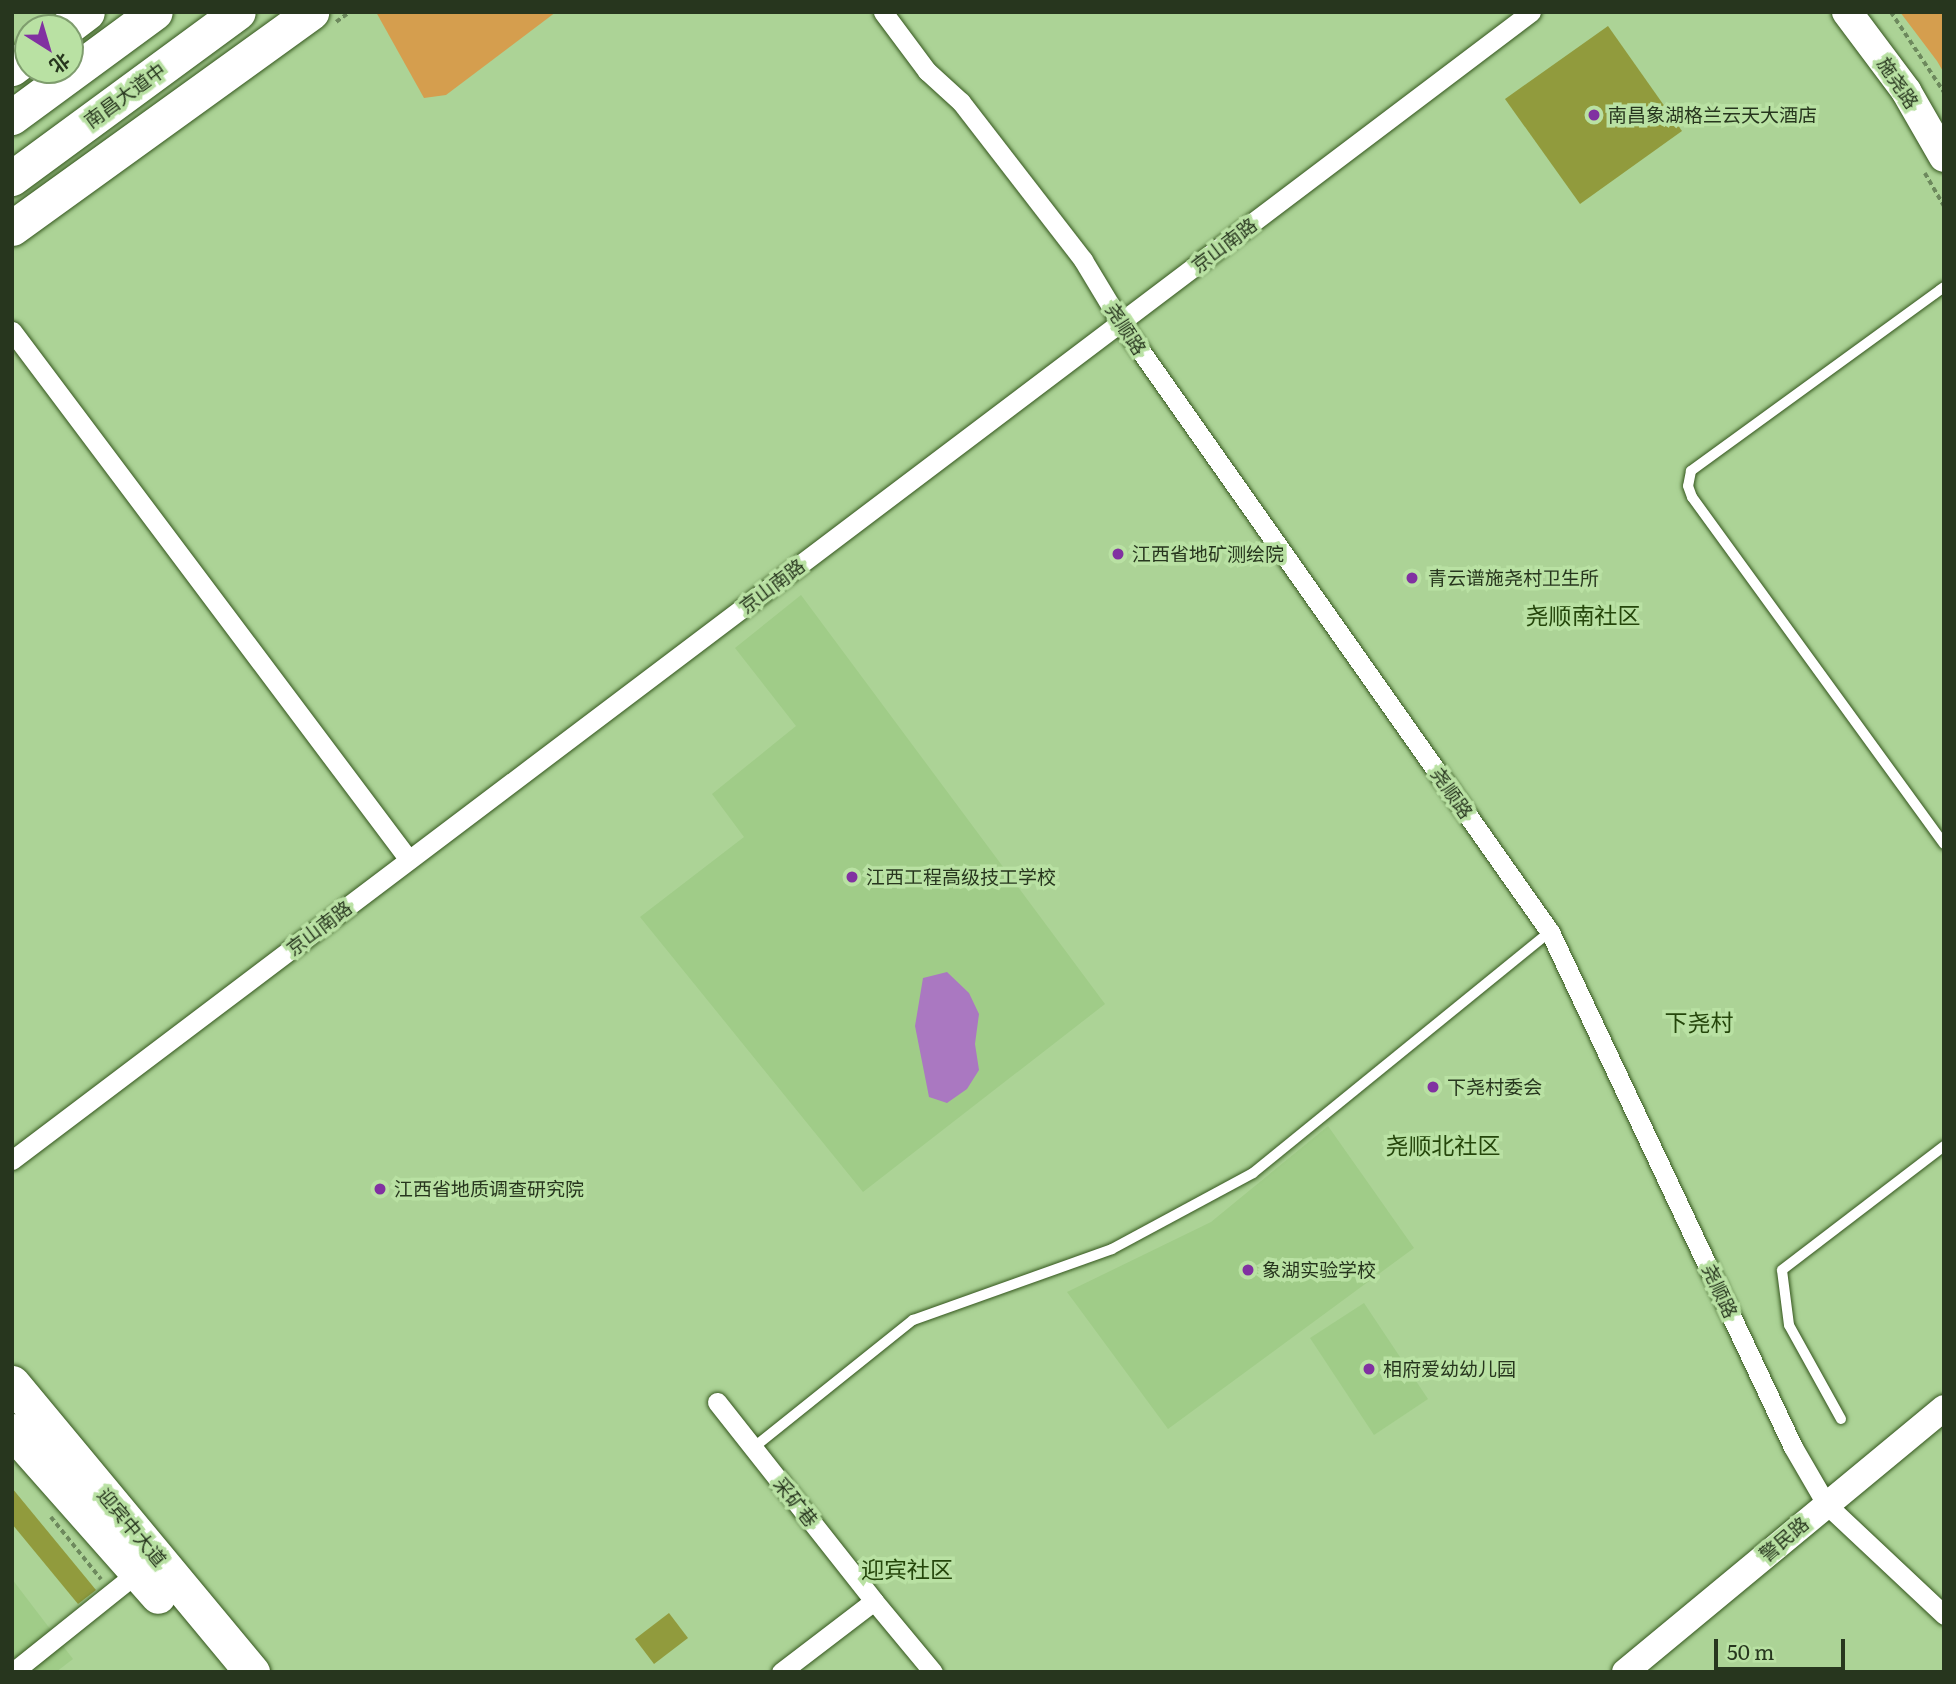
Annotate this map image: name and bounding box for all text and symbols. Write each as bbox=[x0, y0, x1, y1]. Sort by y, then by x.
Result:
north arrow bbox=[14, 14, 84, 84]
text: 北 bbox=[44, 47, 76, 81]
street label: 施尧路 bbox=[1873, 53, 1923, 113]
street label: 南昌大道中 bbox=[80, 58, 170, 132]
place label: 南昌象湖格兰云天大酒店 bbox=[1608, 104, 1817, 126]
marker: 南昌象湖格兰云天大酒店 bbox=[1586, 107, 1602, 123]
street label: 京山南路 bbox=[1187, 213, 1261, 277]
street label: 尧顺路 bbox=[1101, 299, 1151, 359]
place label: 江西省地矿测绘院 bbox=[1132, 543, 1284, 565]
marker: 江西省地矿测绘院 bbox=[1110, 546, 1126, 562]
street label: 京山南路 bbox=[735, 554, 809, 618]
place label: 青云谱施尧村卫生所 bbox=[1428, 567, 1599, 589]
marker: 青云谱施尧村卫生所 bbox=[1402, 568, 1422, 588]
district label: 尧顺南社区 bbox=[1526, 600, 1640, 628]
street label: 尧顺路 bbox=[1426, 763, 1478, 823]
place label: 江西工程高级技工学校 bbox=[866, 866, 1056, 888]
marker: 江西工程高级技工学校 bbox=[844, 869, 860, 885]
street label: 京山南路 bbox=[282, 896, 356, 960]
district label: 下尧村 bbox=[1665, 1007, 1733, 1035]
place label: 下尧村委会 bbox=[1447, 1076, 1542, 1098]
marker: 下尧村委会 bbox=[1425, 1079, 1441, 1095]
district label: 尧顺北社区 bbox=[1386, 1130, 1500, 1158]
place label: 江西省地质调查研究院 bbox=[394, 1178, 584, 1200]
marker: 江西省地质调查研究院 bbox=[372, 1181, 388, 1197]
place label: 象湖实验学校 bbox=[1262, 1259, 1376, 1281]
street label: 尧顺路 bbox=[1698, 1260, 1742, 1322]
marker: 象湖实验学校 bbox=[1240, 1262, 1256, 1278]
place label: 相府爱幼幼儿园 bbox=[1383, 1358, 1516, 1380]
marker: 相府爱幼幼儿园 bbox=[1361, 1361, 1377, 1377]
street label: 采矿巷 bbox=[769, 1473, 823, 1531]
street label: 迎宾中大道 bbox=[93, 1483, 171, 1571]
street label: 警民路 bbox=[1755, 1512, 1813, 1566]
district label: 迎宾社区 bbox=[861, 1554, 953, 1582]
scale bar bbox=[1718, 1624, 1849, 1668]
text: 50 m bbox=[1727, 1635, 1774, 1666]

